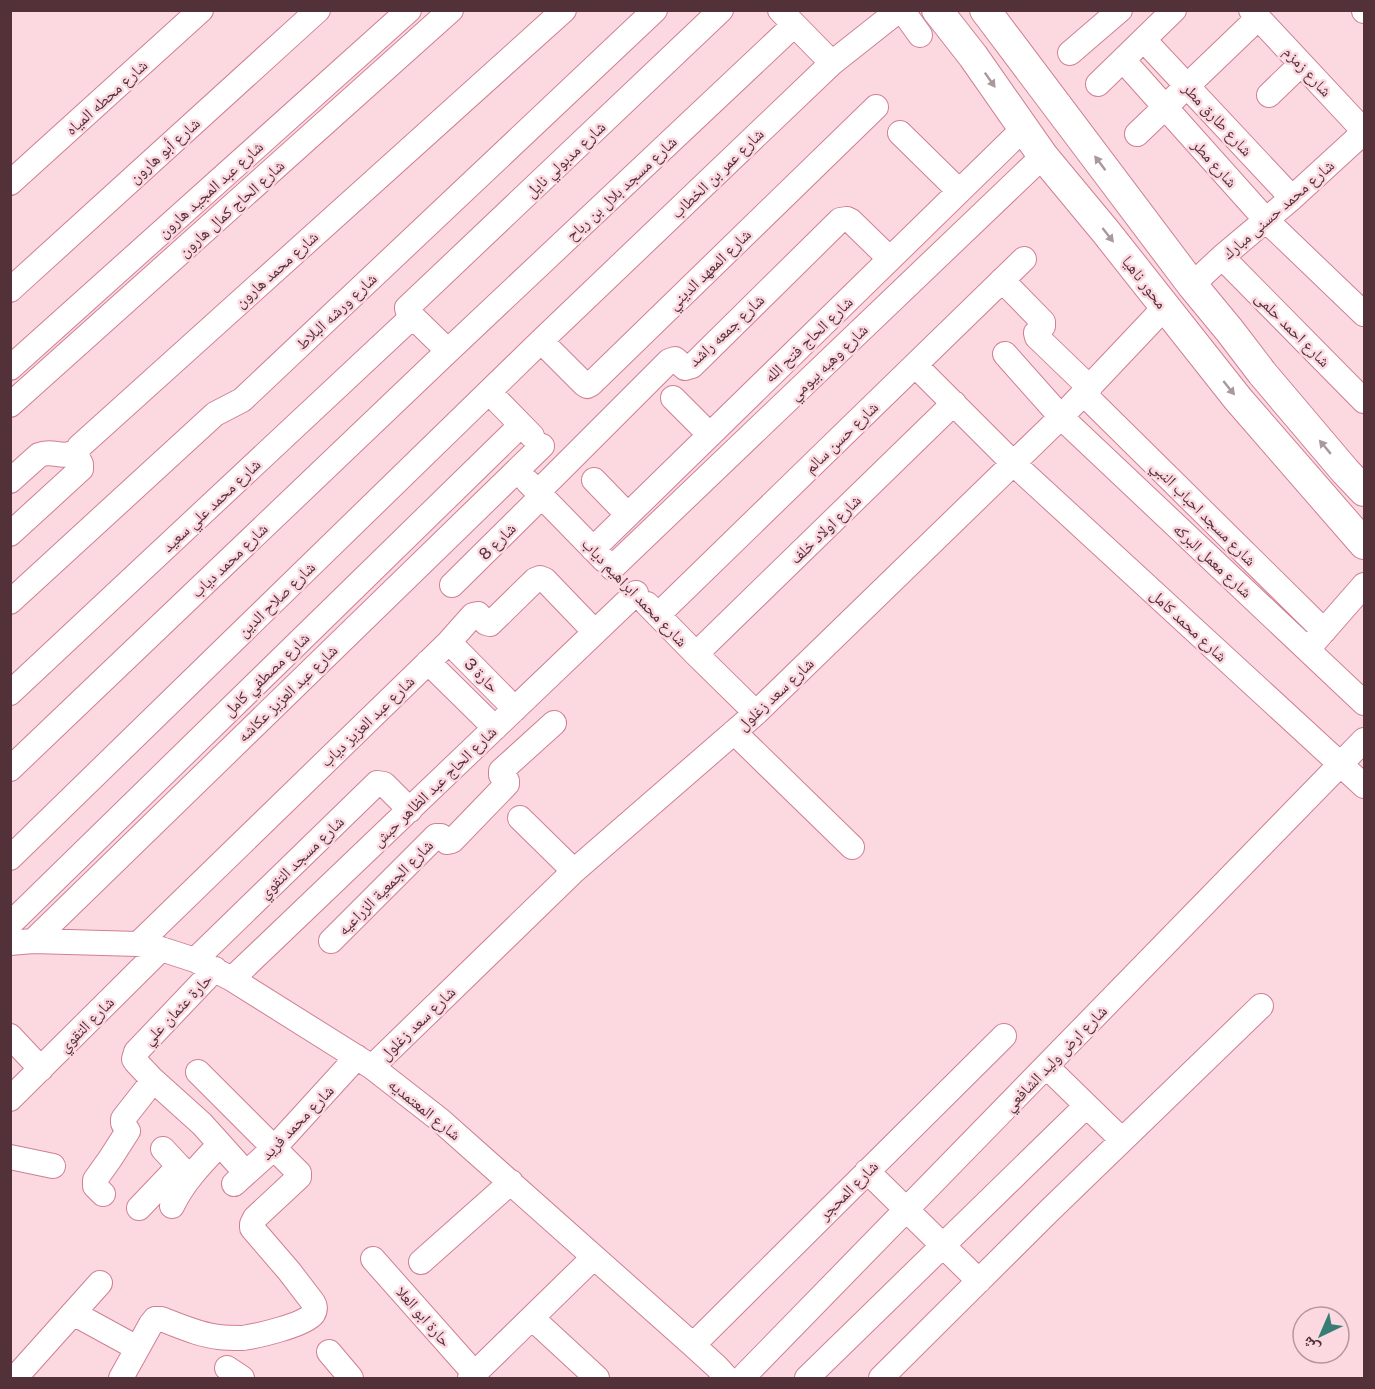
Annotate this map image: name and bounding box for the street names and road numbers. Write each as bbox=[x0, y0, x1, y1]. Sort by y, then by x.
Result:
street label: شارع زمزم bbox=[1279, 42, 1336, 101]
street label: شارع محطه المياه bbox=[61, 56, 152, 140]
street label: شارع طارق مطر bbox=[1178, 78, 1256, 161]
street label: شارع أبو هارون bbox=[125, 113, 204, 188]
street label: شارع مدبولي نايل bbox=[521, 117, 611, 204]
street label: شارع عمر بن الخطاب bbox=[667, 124, 768, 223]
street label: شارع مسجد بلال بن رباح bbox=[562, 132, 681, 245]
street label: شارع مطر bbox=[1187, 135, 1241, 192]
street label: شارع عبد المجيد هارون bbox=[154, 137, 268, 242]
street label: شارع الحاج كمال هارون bbox=[174, 156, 289, 262]
street label: شارع محمد حسنى مبارك bbox=[1219, 156, 1339, 264]
street label: شارع المعهد الديني bbox=[664, 225, 757, 316]
street label: شارع محمد هارون bbox=[231, 227, 323, 312]
street label: محور ناهيا bbox=[1118, 252, 1171, 313]
street label: شارع ورشه البلاط bbox=[292, 269, 381, 354]
street label: شارع احمد حلمى bbox=[1251, 288, 1334, 371]
street label: شارع جمعه راشد bbox=[684, 290, 769, 371]
street label: شارع الحاج فتح الله bbox=[760, 292, 857, 387]
street label: شارع وهبه بيومي bbox=[785, 320, 874, 407]
street label: شارع حسن سالم bbox=[801, 398, 883, 478]
street label: شارع محمد علي سعيد bbox=[158, 455, 267, 558]
street label: شارع مسجد احباب النبي bbox=[1145, 457, 1260, 572]
street label: شارع اولاد خلف bbox=[786, 491, 866, 569]
street label: شارع محمد دياب bbox=[187, 519, 272, 602]
street label: شارع 8 bbox=[475, 519, 521, 565]
street label: شارع معمل البركه bbox=[1169, 519, 1256, 602]
street label: شارع محمد ابراهيم دياب bbox=[577, 534, 691, 651]
street label: شارع صلاح الدين bbox=[234, 558, 320, 642]
street label: شارع محمد كامل bbox=[1146, 585, 1231, 666]
street label: شارع مصطفي كامل bbox=[219, 628, 316, 723]
street label: شارع عبد العزيز عكاشه bbox=[233, 641, 342, 747]
street label: حارة 3 bbox=[460, 654, 503, 697]
street label: شارع سعد زغلول bbox=[733, 654, 818, 736]
street label: شارع عبد العزيز دياب bbox=[316, 672, 419, 772]
street label: شارع الحاج عبد الظاهر حبش bbox=[368, 722, 501, 851]
street label: شارع مسجد التقوي bbox=[255, 812, 350, 905]
street label: شارع الجمعية الزراعيه bbox=[334, 836, 438, 940]
street label: حارة عثمان علي bbox=[139, 970, 218, 1051]
street label: شارع سعد زغلول bbox=[375, 982, 460, 1065]
street label: شارع التقوي bbox=[55, 993, 120, 1058]
street label: شارع ارض وليد الشافعي bbox=[1000, 1001, 1113, 1117]
street label: شارع المعتمديه bbox=[384, 1074, 465, 1145]
street label: شارع محمد فريد bbox=[257, 1081, 338, 1164]
street label: شارع المحجر bbox=[814, 1157, 883, 1225]
street label: حارة ابو العلا bbox=[392, 1282, 455, 1350]

